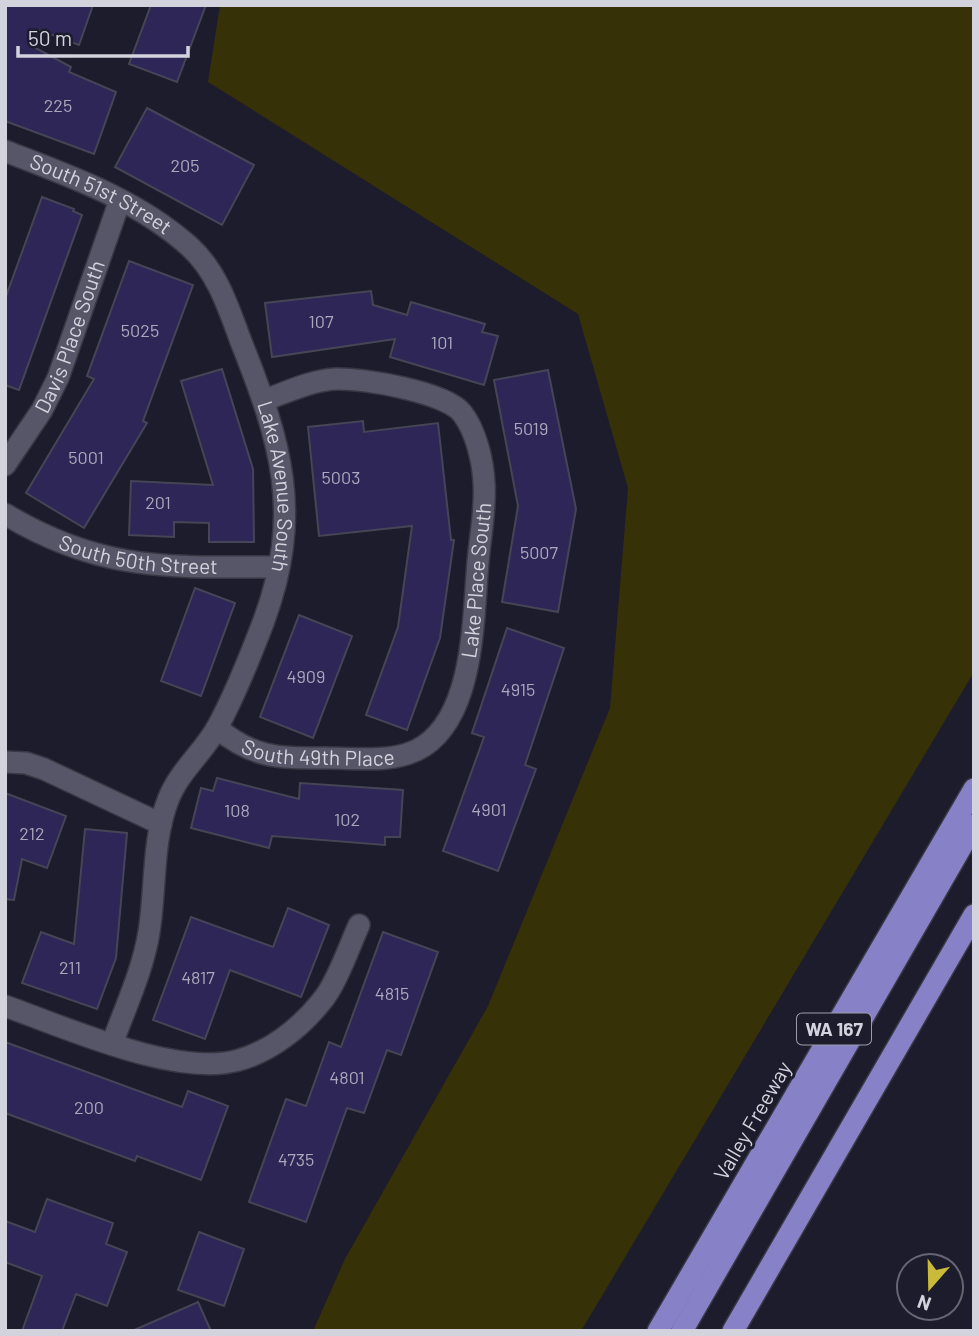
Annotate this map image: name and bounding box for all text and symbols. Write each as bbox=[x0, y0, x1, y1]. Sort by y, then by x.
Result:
scale bar bbox=[18, 14, 187, 58]
text: 50 m bbox=[28, 25, 72, 50]
house number: 225 bbox=[44, 94, 72, 116]
street label: South 51st Street bbox=[27, 148, 177, 239]
house number: 205 bbox=[170, 154, 200, 176]
street label: Davis Place South bbox=[29, 257, 109, 417]
house number: 107 bbox=[309, 310, 334, 332]
house number: 5025 bbox=[121, 319, 159, 341]
house number: 101 bbox=[431, 331, 453, 353]
street label: Lake Avenue South bbox=[253, 397, 299, 575]
house number: 5019 bbox=[514, 417, 548, 439]
house number: 5001 bbox=[68, 446, 104, 468]
house number: 5003 bbox=[322, 466, 360, 488]
house number: 201 bbox=[145, 491, 171, 513]
street label: Lake Place South bbox=[455, 502, 495, 660]
street label: South 50th Street bbox=[56, 529, 218, 578]
house number: 5007 bbox=[520, 541, 559, 563]
house number: 4909 bbox=[287, 665, 325, 687]
house number: 4915 bbox=[501, 678, 535, 700]
street label: South 49th Place bbox=[238, 733, 396, 770]
house number: 4901 bbox=[471, 798, 507, 820]
house number: 108 bbox=[224, 799, 250, 821]
house number: 102 bbox=[334, 808, 360, 830]
house number: 212 bbox=[19, 822, 45, 844]
house number: 211 bbox=[59, 956, 81, 978]
house number: 4817 bbox=[181, 966, 215, 988]
house number: 4815 bbox=[375, 982, 409, 1004]
road number: WA 167 bbox=[797, 1014, 871, 1044]
street label: Valley Freeway bbox=[708, 1056, 796, 1184]
house number: 4801 bbox=[329, 1066, 365, 1088]
house number: 200 bbox=[74, 1096, 104, 1118]
house number: 4735 bbox=[278, 1148, 314, 1170]
north arrow bbox=[895, 1252, 965, 1322]
text: N bbox=[914, 1290, 934, 1316]

